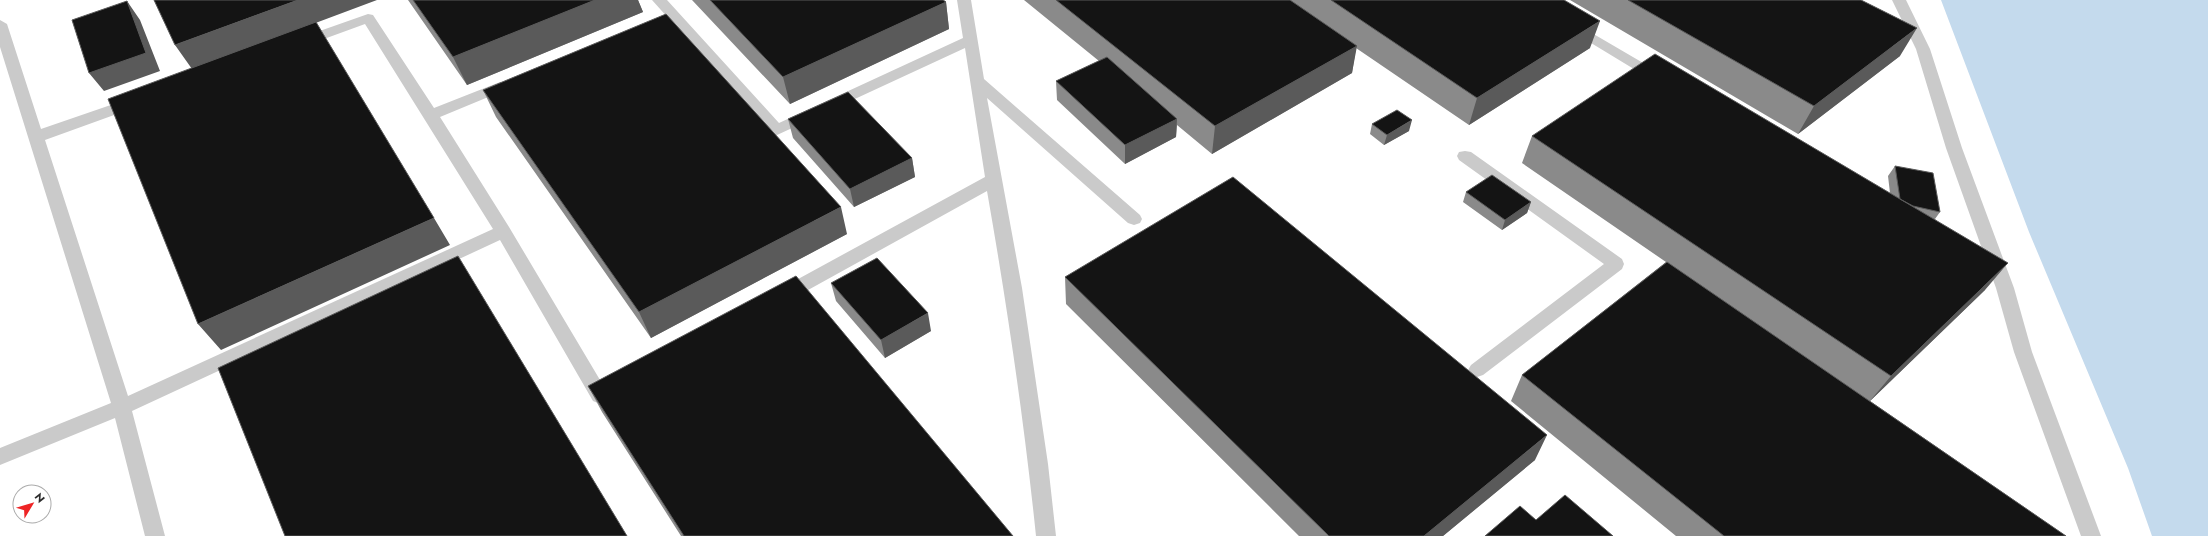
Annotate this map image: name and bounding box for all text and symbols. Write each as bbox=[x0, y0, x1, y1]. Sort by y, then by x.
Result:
north arrow bbox=[12, 484, 52, 524]
text: N bbox=[31, 489, 49, 506]

